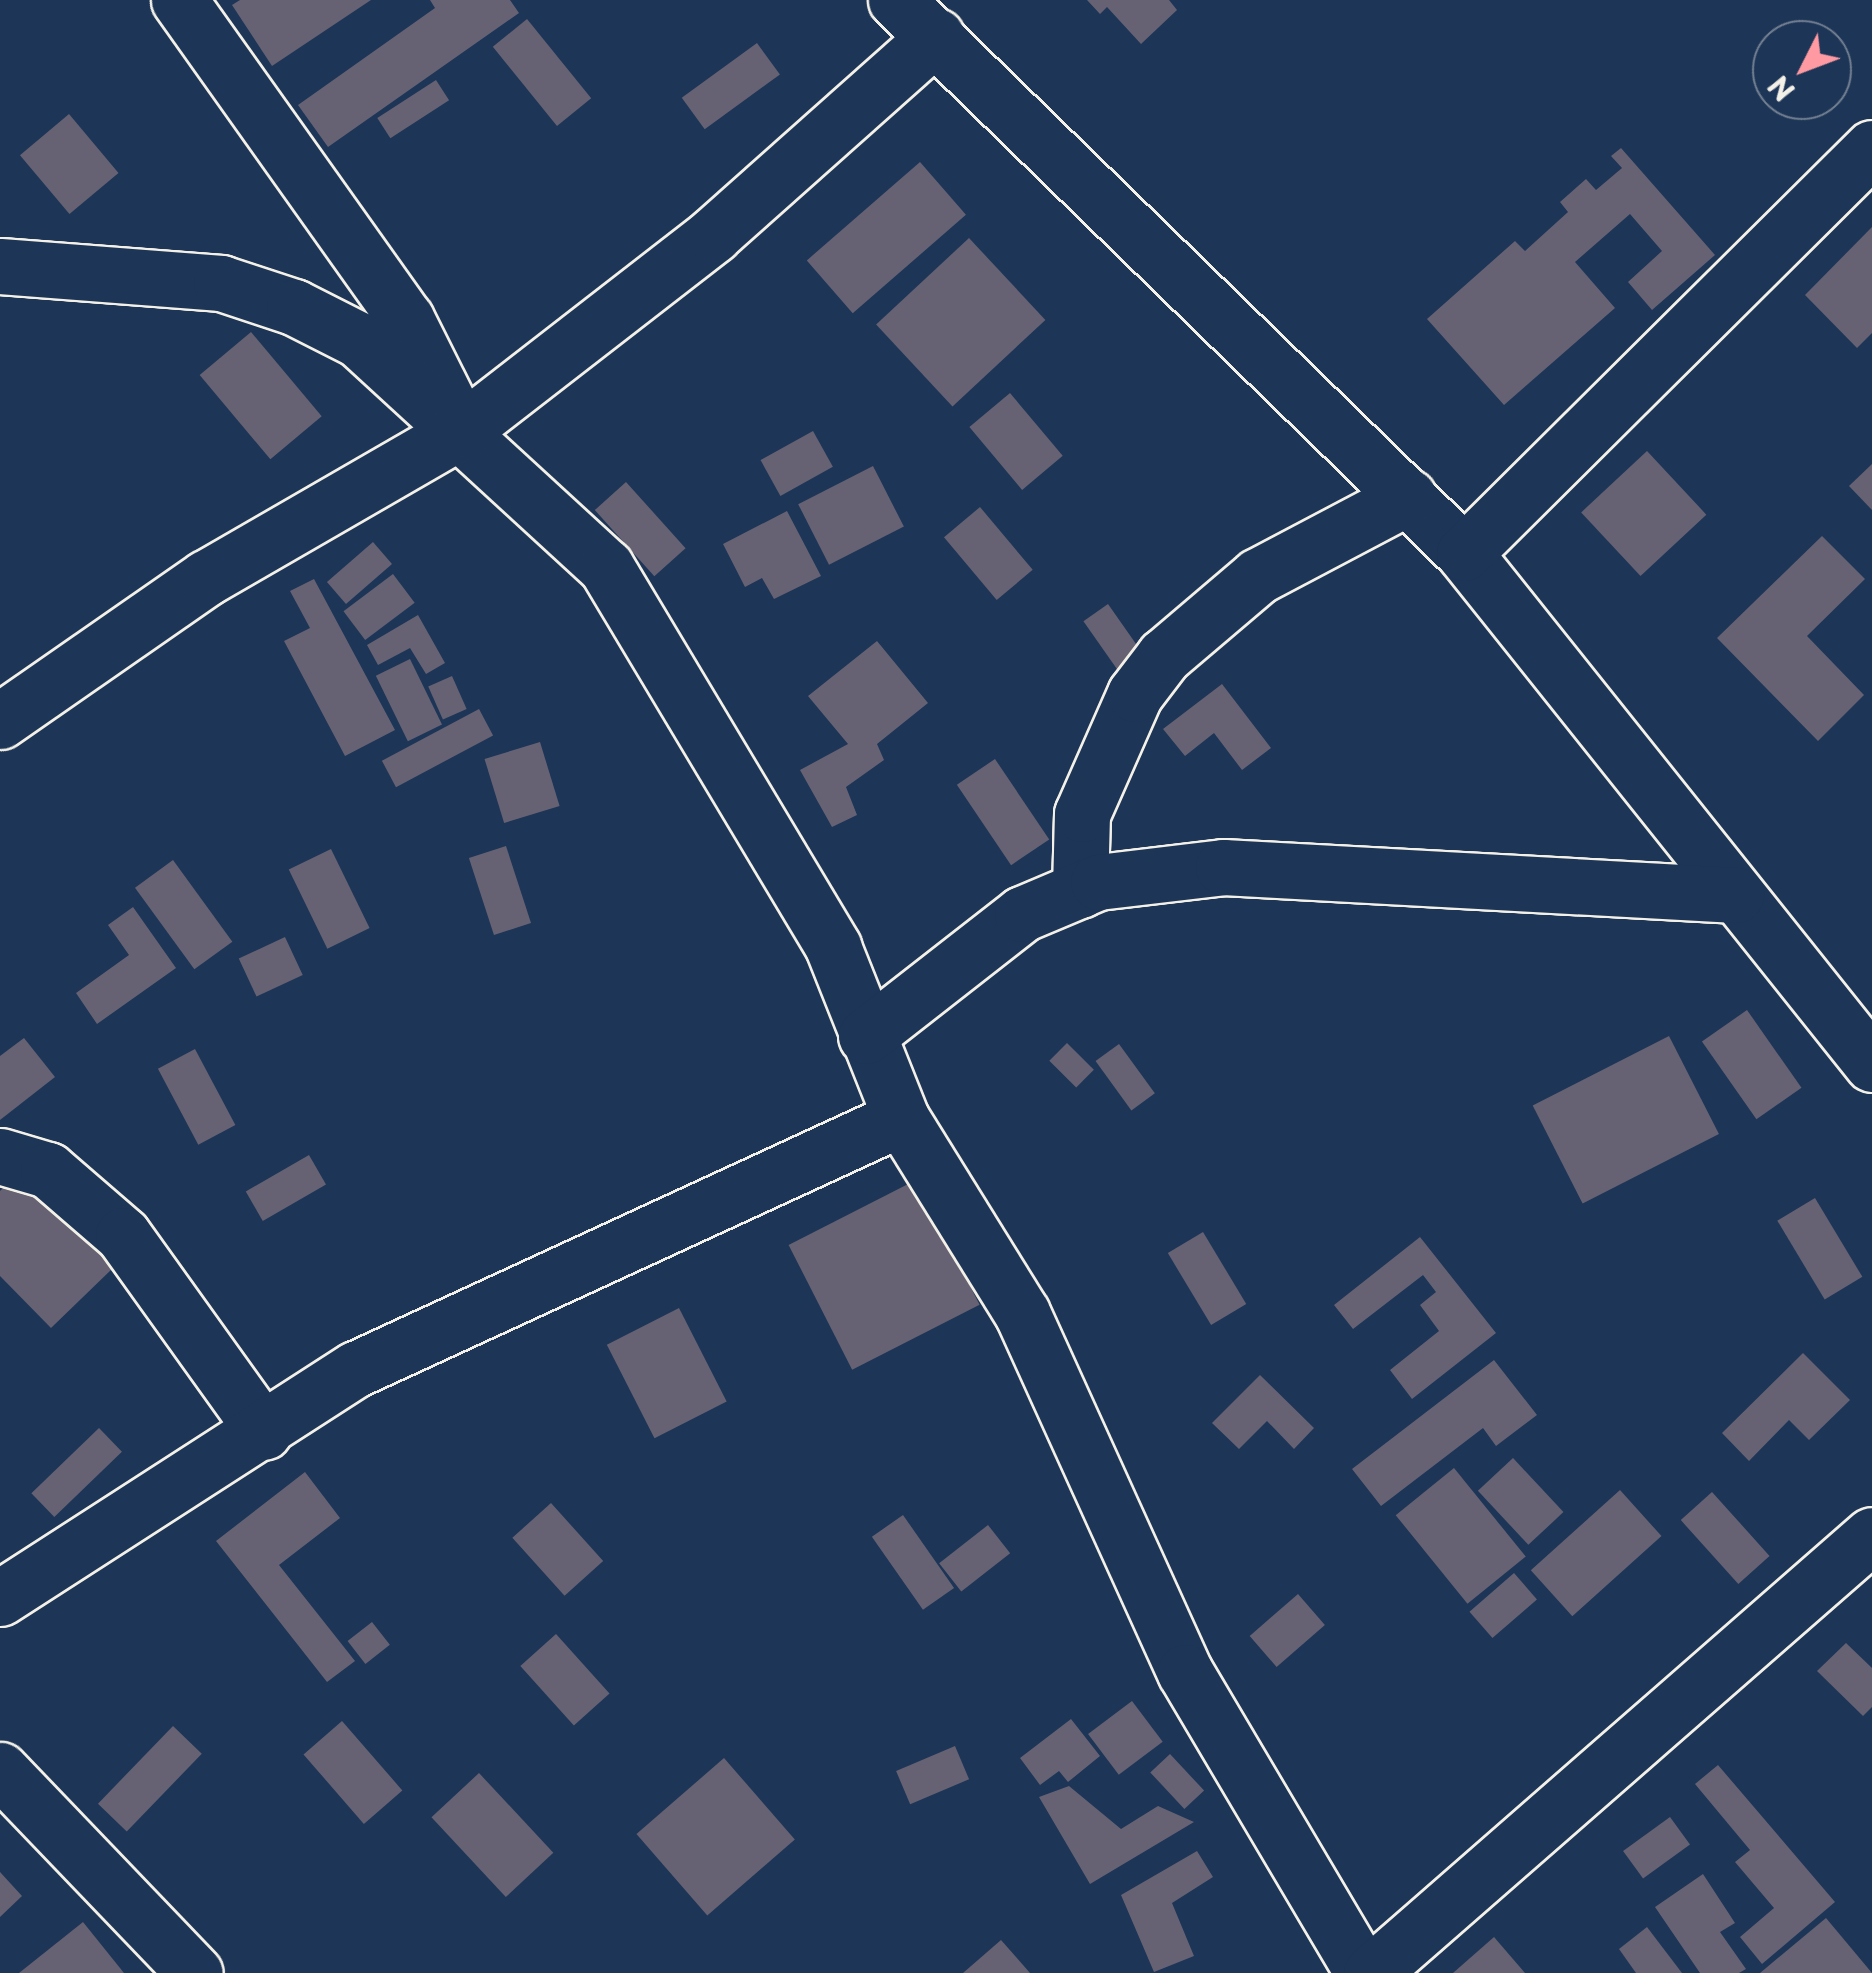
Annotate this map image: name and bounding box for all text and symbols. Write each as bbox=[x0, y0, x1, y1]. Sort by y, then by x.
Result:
north arrow bbox=[1752, 20, 1852, 120]
text: N bbox=[1757, 66, 1804, 112]

